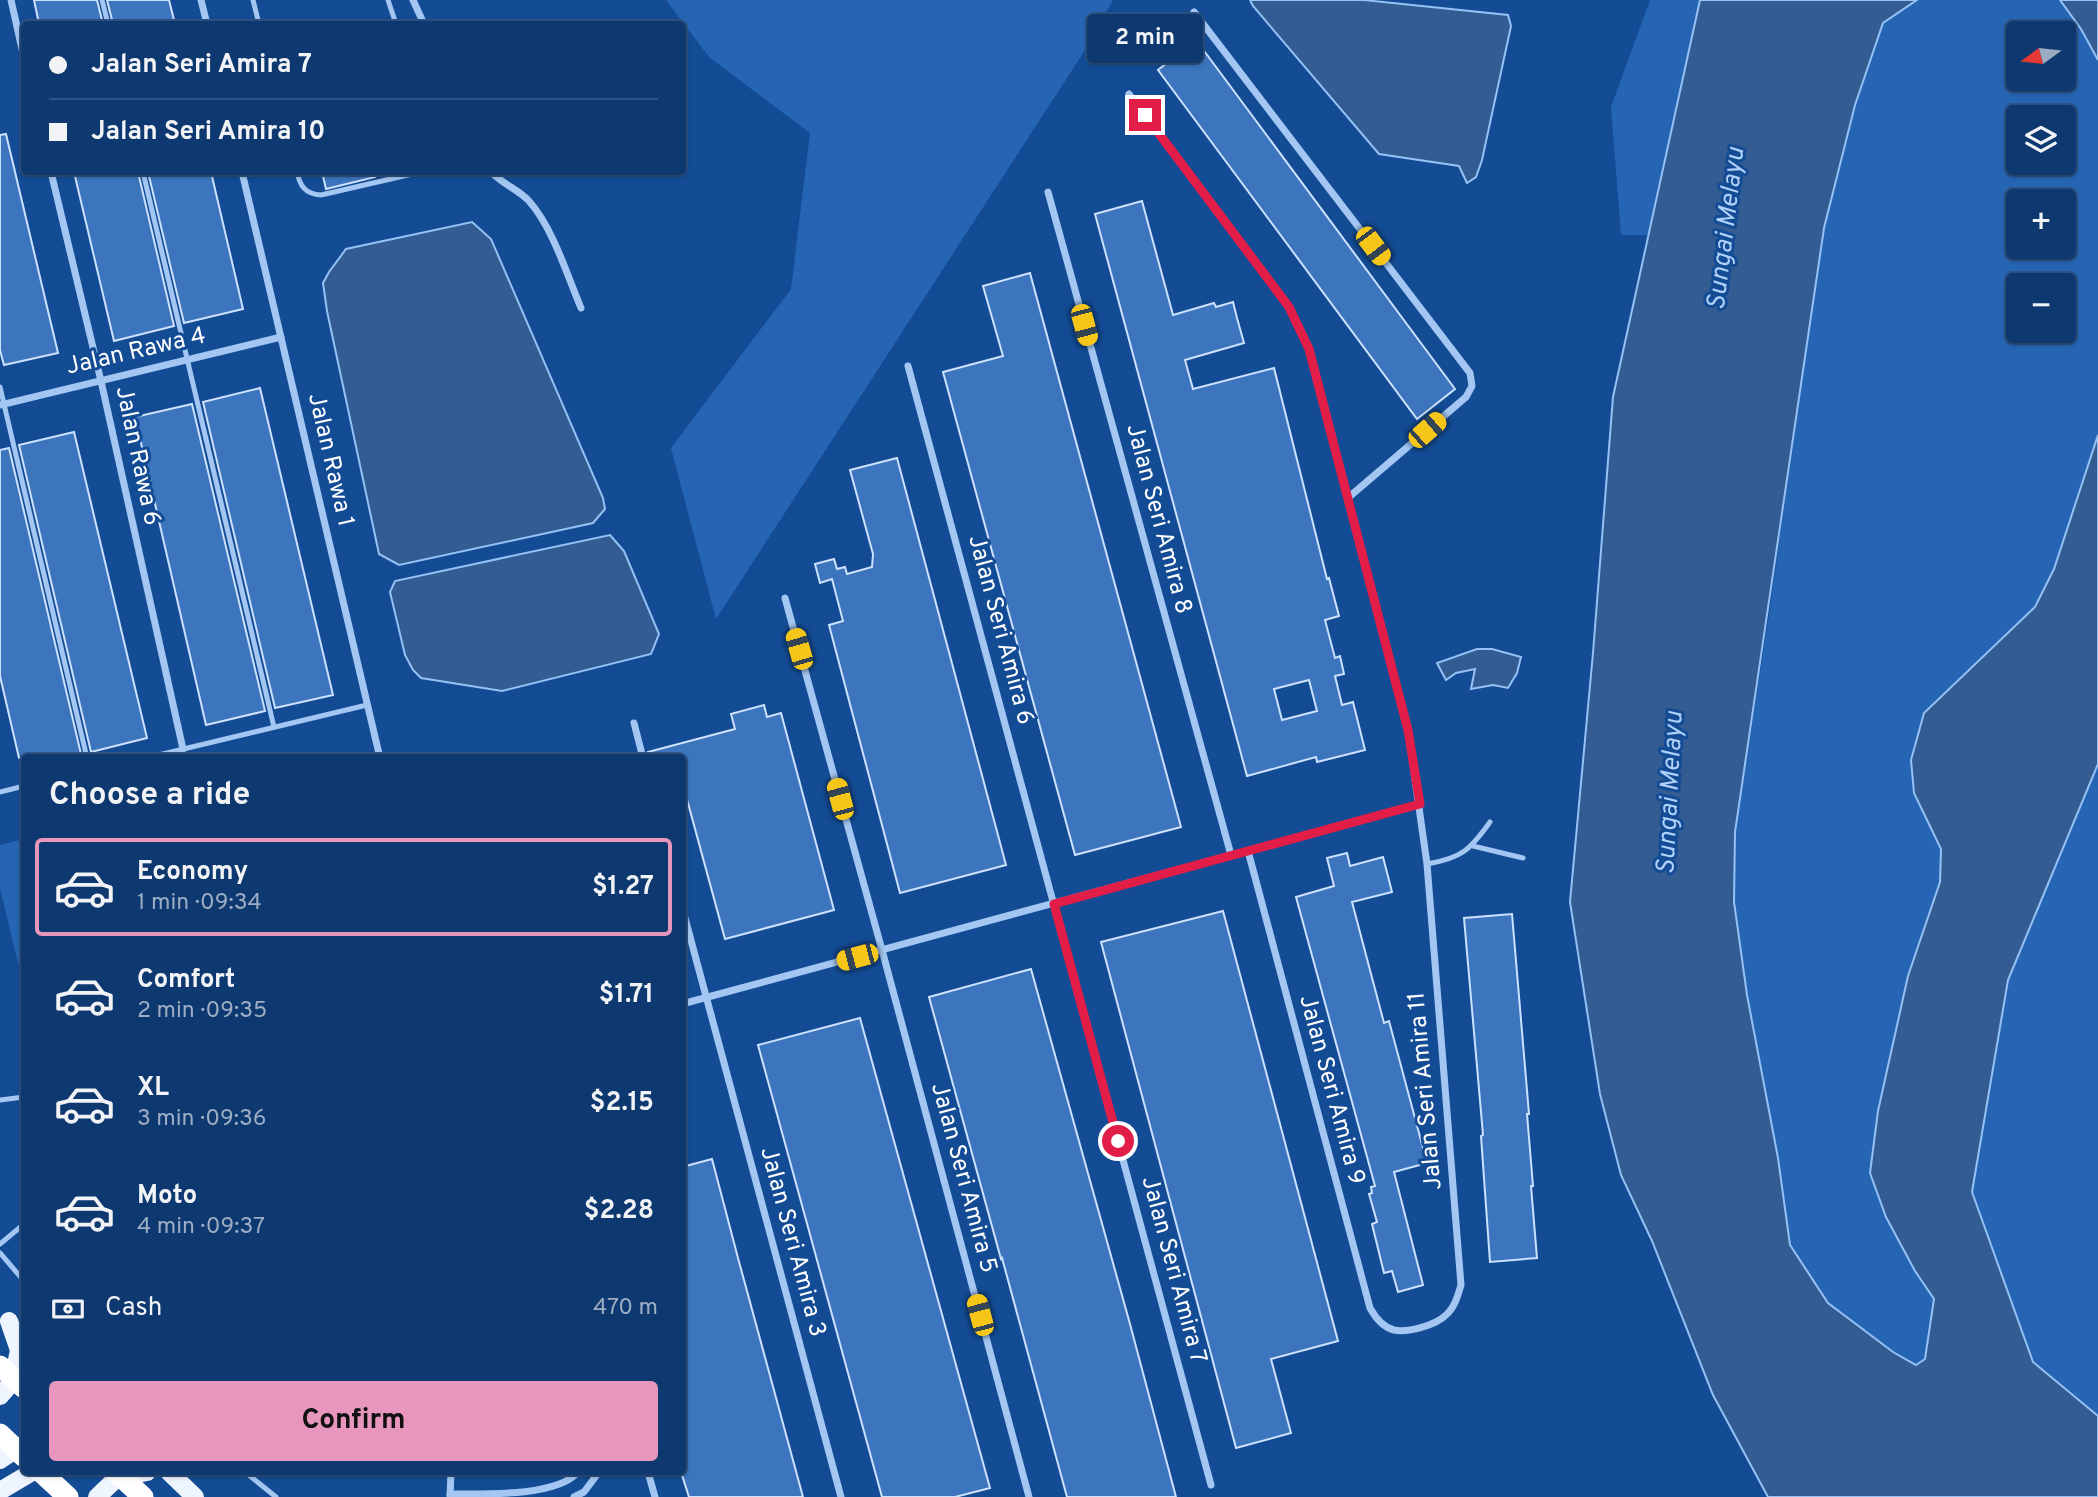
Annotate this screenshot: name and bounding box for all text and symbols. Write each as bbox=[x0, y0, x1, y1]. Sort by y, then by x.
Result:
callout: 2 min bbox=[1087, 13, 1203, 62]
north arrow bbox=[2006, 21, 2076, 91]
map controls bbox=[2006, 21, 2076, 343]
text: 2 min bbox=[1115, 24, 1175, 53]
text: Jalan Seri Amira 7 bbox=[91, 49, 312, 82]
route end bbox=[1129, 99, 1161, 131]
button: layers bbox=[2006, 105, 2076, 175]
text: Jalan Seri Amira 10 bbox=[91, 116, 325, 149]
water label: Sungai Melayu bbox=[1701, 145, 1753, 312]
button: + bbox=[2006, 189, 2076, 259]
car bbox=[1352, 223, 1395, 269]
button: − bbox=[2006, 273, 2076, 343]
car bbox=[1069, 302, 1100, 348]
street label: Jalan Rawa 4 bbox=[63, 321, 209, 383]
street label: Jalan Rawa 6 bbox=[108, 384, 166, 528]
street label: Jalan Rawa 1 bbox=[300, 390, 360, 530]
car bbox=[1405, 408, 1450, 452]
street label: Jalan Seri Amira 8 bbox=[1118, 421, 1198, 617]
street label: Jalan Seri Amira 6 bbox=[960, 532, 1040, 728]
car bbox=[784, 626, 815, 672]
water label: Sungai Melayu bbox=[1650, 710, 1692, 876]
text: Choose a ride bbox=[49, 776, 250, 816]
car bbox=[825, 776, 856, 822]
icon: car bbox=[53, 856, 116, 919]
text: Economy bbox=[137, 856, 248, 889]
text: $1.27 bbox=[592, 871, 654, 904]
text: 1 min · 09:34 bbox=[137, 889, 262, 918]
car bbox=[834, 941, 881, 973]
icon: car bbox=[53, 964, 116, 1027]
text: Comfort bbox=[137, 964, 235, 997]
text: $1.71 bbox=[599, 979, 654, 1012]
street label: Jalan Seri Amira 11 bbox=[1402, 991, 1450, 1191]
street label: Jalan Seri Amira 9 bbox=[1291, 992, 1371, 1188]
text: 2 min · 09:35 bbox=[137, 997, 267, 1026]
icon: car bbox=[53, 1072, 116, 1135]
text: XL bbox=[137, 1072, 169, 1105]
street label: Jalan Seri Amira 5 bbox=[923, 1079, 1003, 1277]
text: $2.15 bbox=[590, 1087, 654, 1120]
text: 3 min · 09:36 bbox=[137, 1105, 267, 1134]
route start bbox=[1102, 1125, 1134, 1157]
street label: Jalan Seri Amira 3 bbox=[752, 1144, 832, 1340]
street label: Jalan Seri Amira 7 bbox=[1134, 1173, 1212, 1367]
icon: car bbox=[53, 1180, 116, 1243]
text: Moto bbox=[137, 1180, 197, 1213]
text: $2.28 bbox=[584, 1195, 654, 1228]
text: 4 min · 09:37 bbox=[137, 1213, 265, 1242]
icon: cash bbox=[49, 1290, 87, 1328]
text: Cash bbox=[105, 1292, 162, 1325]
car bbox=[965, 1292, 996, 1338]
text: 470 m bbox=[593, 1294, 658, 1323]
button: Confirm bbox=[49, 1381, 658, 1461]

